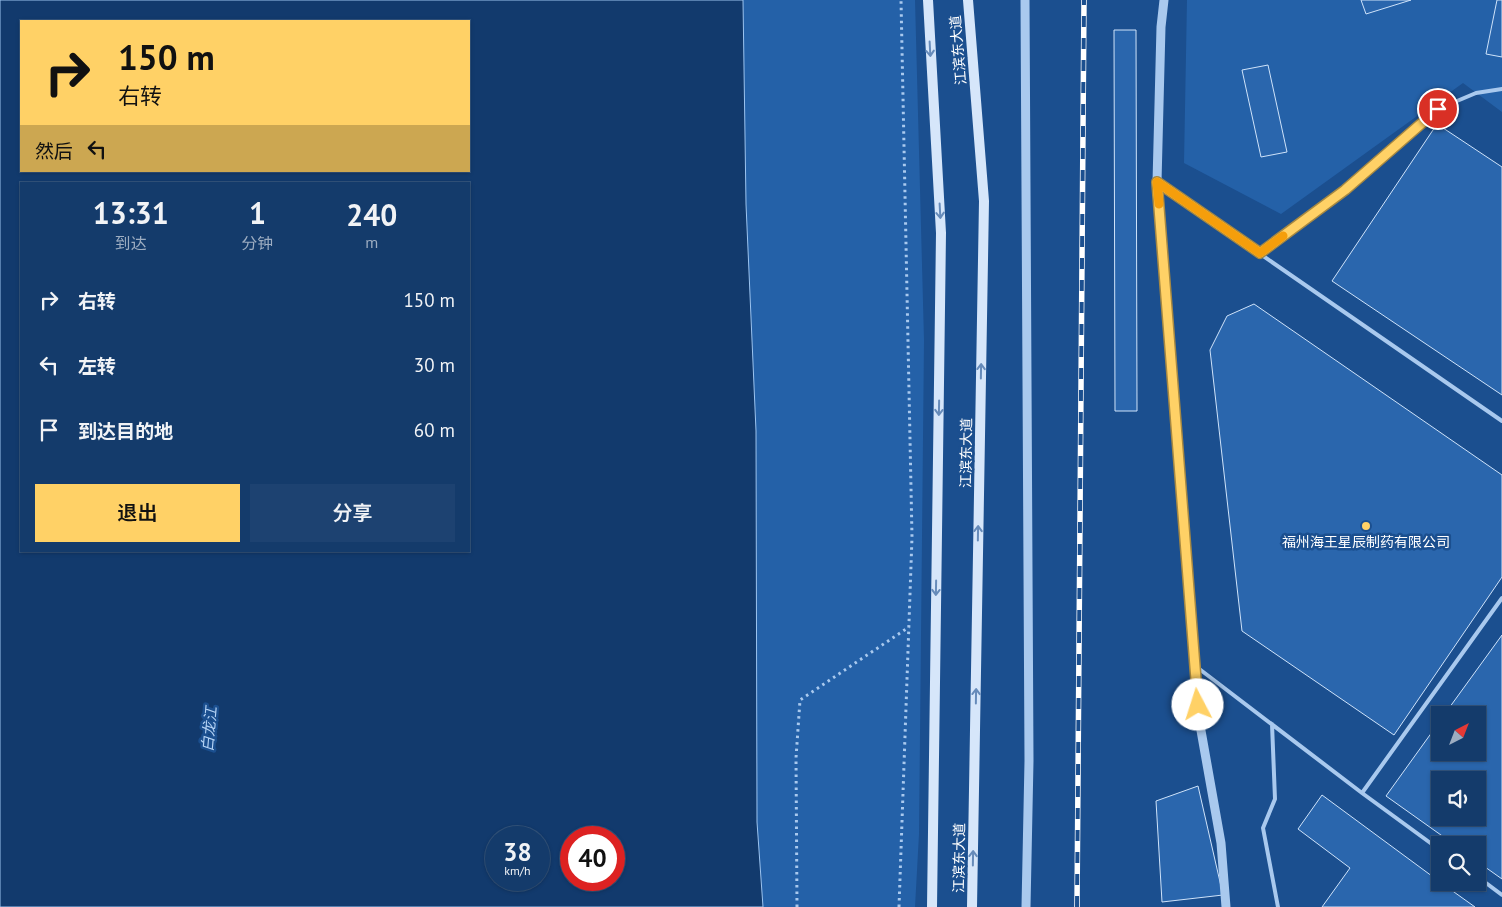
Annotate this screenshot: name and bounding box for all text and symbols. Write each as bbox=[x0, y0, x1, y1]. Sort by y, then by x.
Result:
street label: 江滨东大道 bbox=[946, 14, 970, 86]
text: 150 m bbox=[118, 34, 215, 80]
icon: right bbox=[35, 40, 100, 105]
one-way arrow bbox=[926, 40, 935, 56]
text: 右转 bbox=[118, 82, 162, 110]
pin bbox=[1417, 88, 1459, 130]
icon: arrive bbox=[1424, 95, 1452, 123]
icon: left bbox=[83, 135, 111, 163]
text: 然后 bbox=[35, 139, 73, 163]
text: 13:31 bbox=[93, 193, 169, 232]
text: 1 bbox=[249, 193, 266, 232]
text: 240 bbox=[346, 195, 397, 234]
one-way arrow bbox=[935, 203, 944, 219]
text: m bbox=[365, 232, 378, 252]
text: 到达 bbox=[115, 233, 147, 253]
text: 分钟 bbox=[242, 233, 274, 253]
icon: right bbox=[35, 286, 63, 314]
text: 150 m bbox=[403, 288, 455, 312]
text: 右转 bbox=[78, 289, 116, 313]
icon: left bbox=[35, 351, 63, 379]
text: 30 m bbox=[414, 353, 455, 377]
text: 左转 bbox=[78, 354, 116, 378]
one-way arrow bbox=[976, 363, 986, 380]
one-way arrow bbox=[934, 400, 944, 416]
icon: arrive bbox=[35, 416, 63, 444]
text: 60 m bbox=[414, 418, 455, 442]
street label: 江滨东大道 bbox=[956, 418, 976, 488]
text: 到达目的地 bbox=[78, 419, 173, 443]
button: 退出 bbox=[35, 484, 240, 542]
button: 分享 bbox=[250, 484, 455, 542]
marker: 福州海王星辰制药有限公司 bbox=[1360, 520, 1372, 532]
one-way arrow bbox=[973, 526, 983, 542]
place label: 福州海王星辰制药有限公司 bbox=[1282, 533, 1450, 551]
one-way arrow bbox=[931, 580, 941, 596]
position arrow bbox=[1171, 678, 1223, 730]
one-way arrow bbox=[971, 688, 980, 704]
water label: 白龙江 bbox=[198, 704, 221, 752]
north arrow bbox=[1431, 706, 1486, 761]
map controls bbox=[1431, 706, 1486, 891]
button: sound bbox=[1431, 771, 1486, 826]
street label: 江滨东大道 bbox=[949, 823, 969, 893]
speed limit sign: 40 bbox=[560, 826, 625, 891]
text: 38 bbox=[503, 836, 532, 868]
button: search bbox=[1431, 836, 1486, 891]
one-way arrow bbox=[968, 851, 978, 867]
text: km/h bbox=[504, 863, 531, 878]

